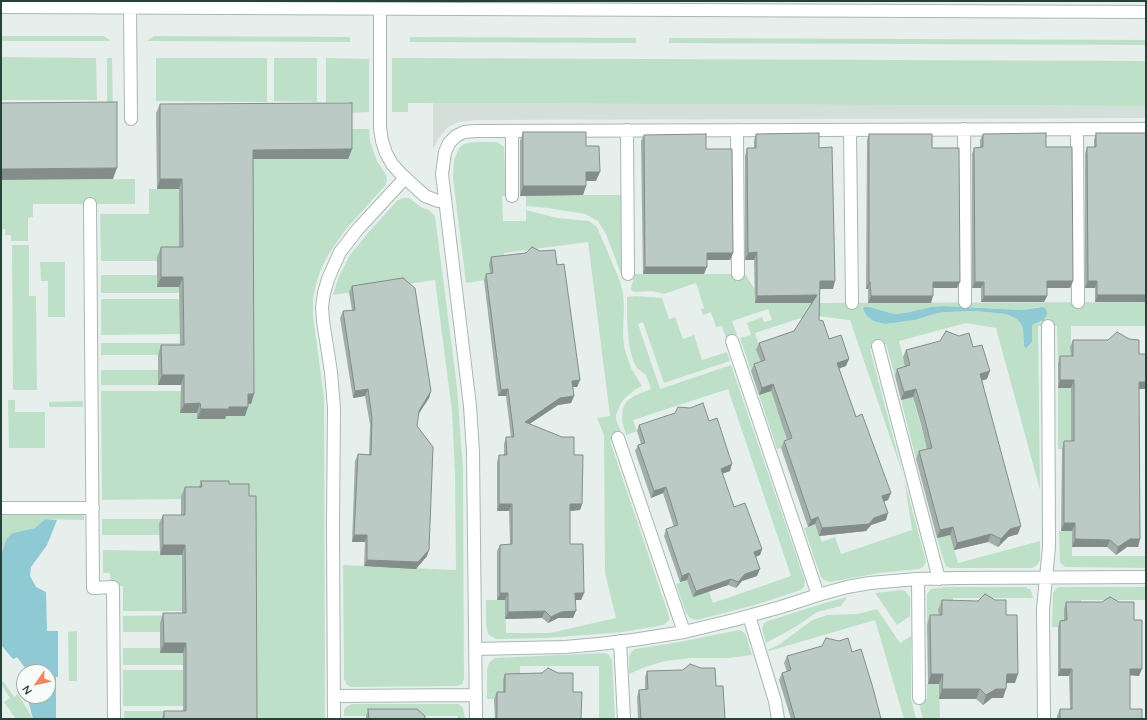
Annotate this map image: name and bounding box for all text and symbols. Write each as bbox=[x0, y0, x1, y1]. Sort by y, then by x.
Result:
north arrow bbox=[16, 664, 56, 704]
text: N bbox=[19, 683, 35, 697]

